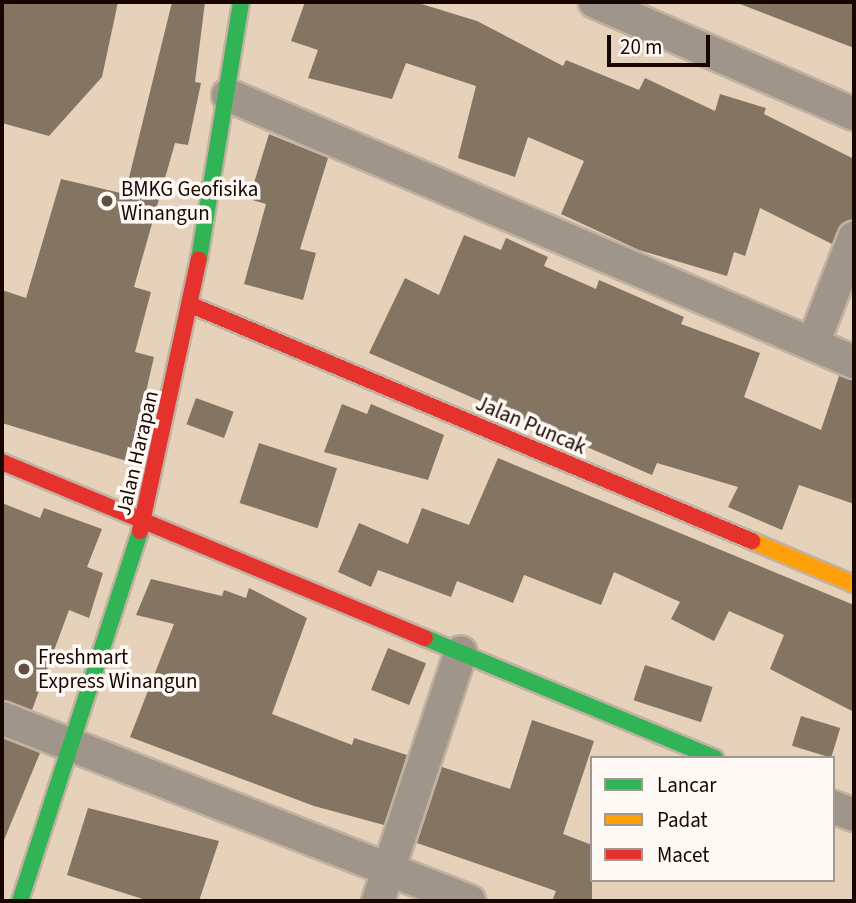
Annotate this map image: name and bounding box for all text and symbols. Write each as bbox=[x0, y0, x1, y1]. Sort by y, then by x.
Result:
scale bar bbox=[611, 21, 714, 65]
text: 20 m bbox=[620, 32, 662, 62]
place label: BMKG Geofisika Winangun bbox=[121, 176, 258, 226]
marker: BMKG Geofisika Winangun bbox=[99, 193, 115, 209]
street label: Jalan Harapan bbox=[110, 388, 164, 518]
street label: Jalan Puncak bbox=[472, 390, 590, 460]
place label: Freshmart Express Winangun bbox=[38, 644, 197, 694]
marker: Freshmart Express Winangun bbox=[16, 661, 32, 677]
legend bbox=[590, 756, 835, 882]
text: Lancar bbox=[657, 770, 717, 800]
text: Padat bbox=[657, 805, 708, 835]
text: Macet bbox=[657, 840, 709, 870]

